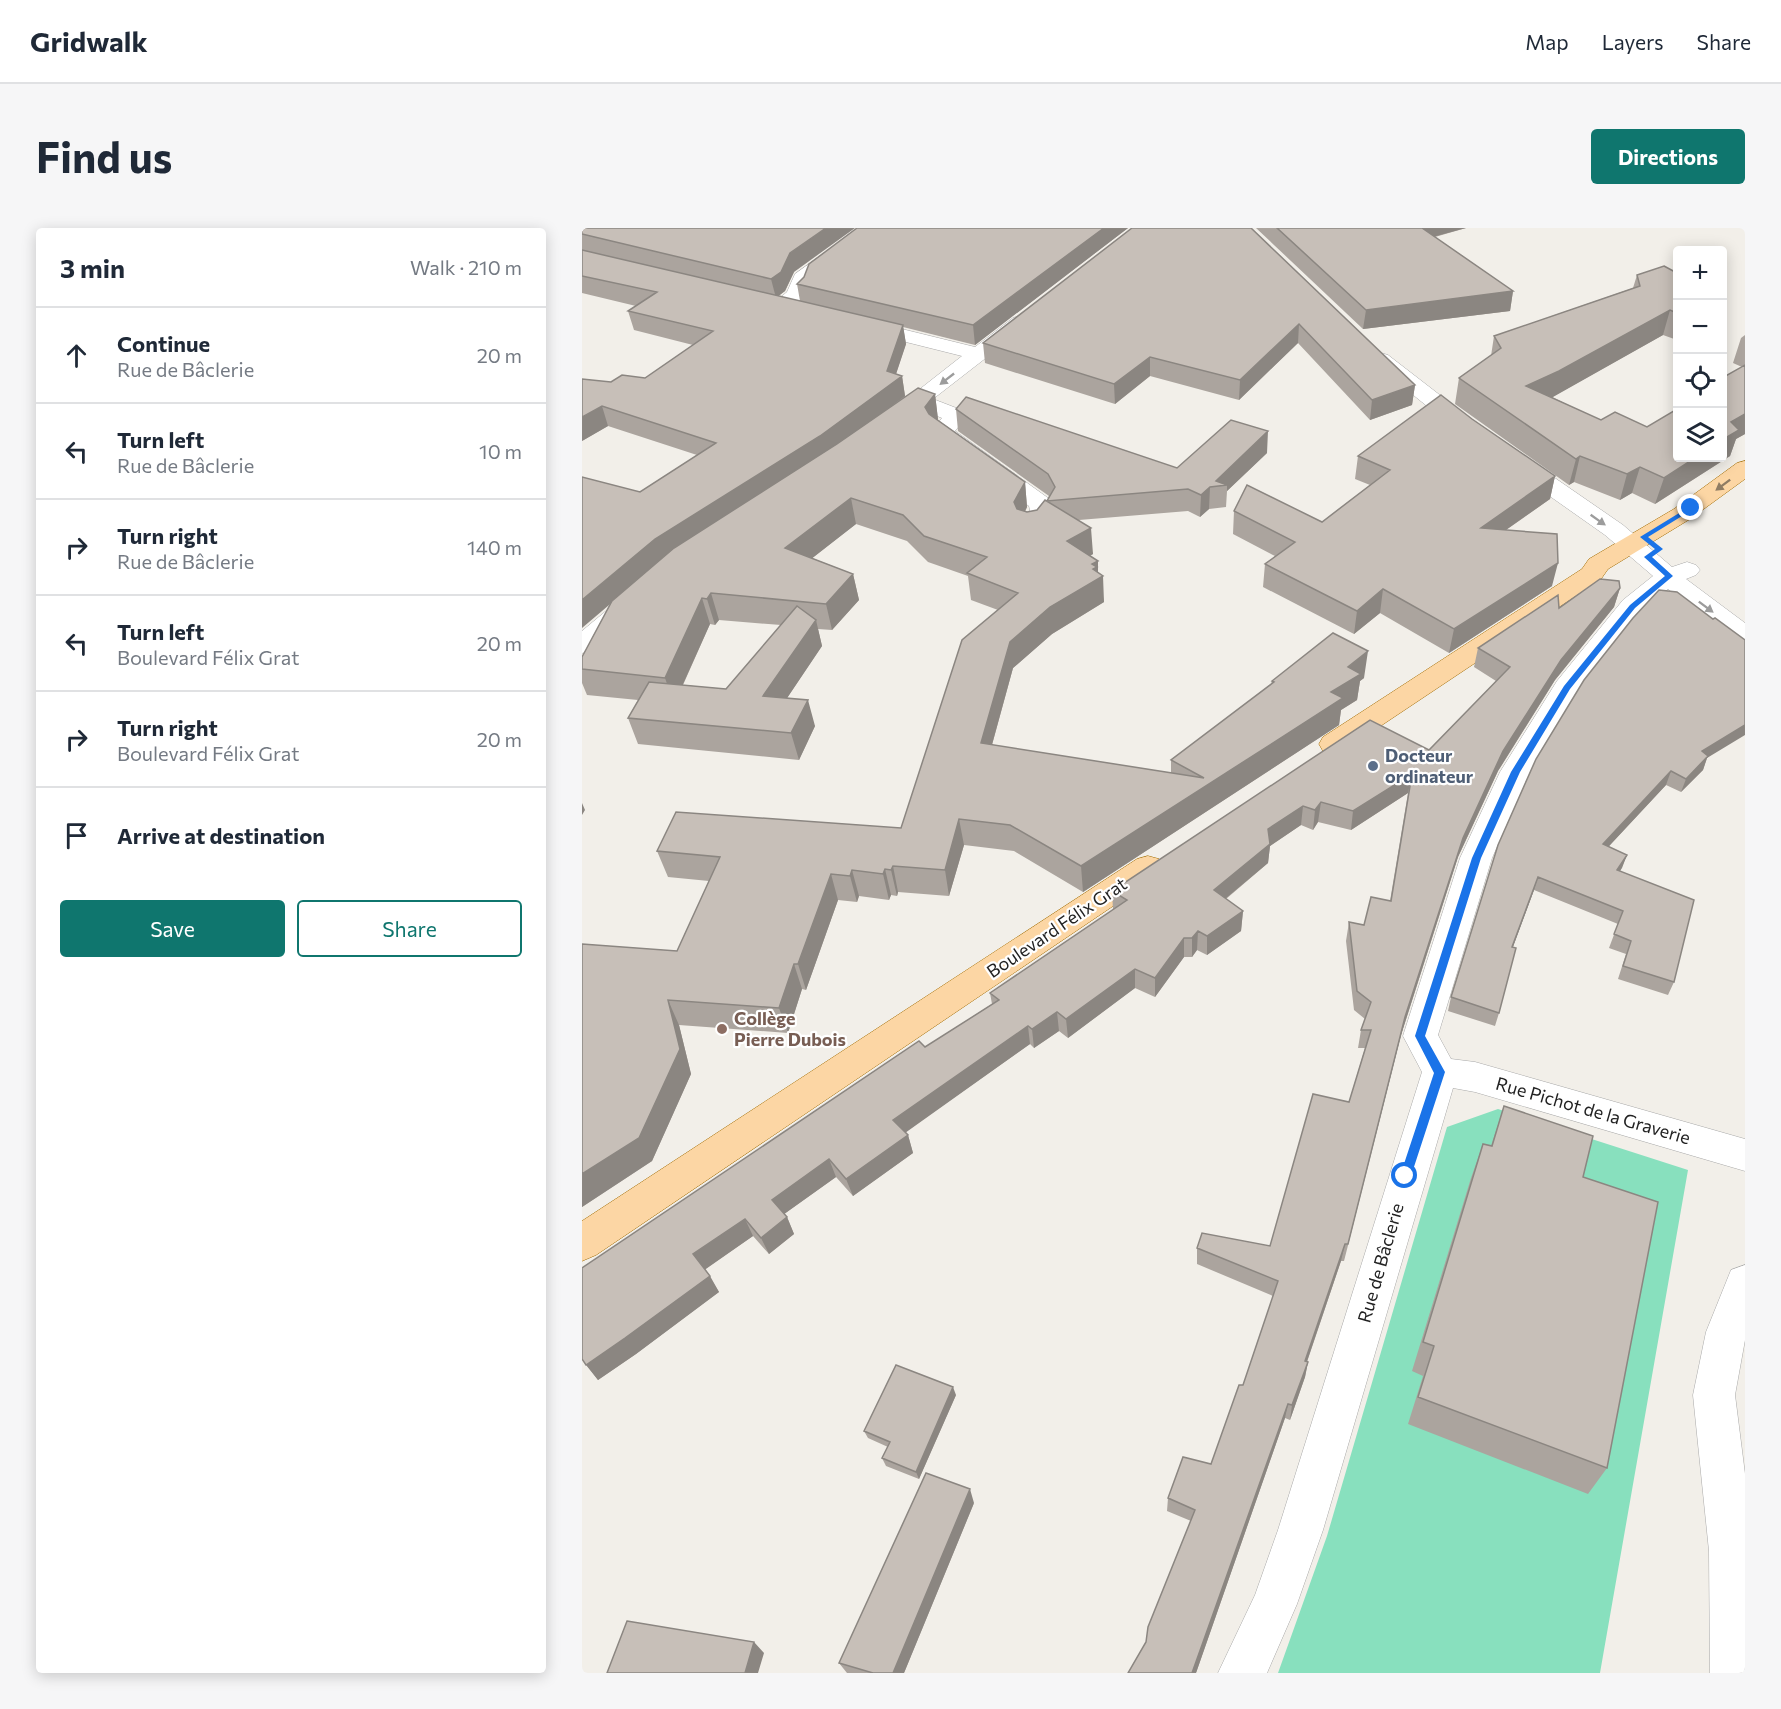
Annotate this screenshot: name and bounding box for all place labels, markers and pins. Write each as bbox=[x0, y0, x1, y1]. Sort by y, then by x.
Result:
place label: Docteur ordinateur bbox=[1385, 744, 1474, 787]
marker: Docteur ordinateur bbox=[1366, 759, 1380, 773]
place label: Collège Pierre Dubois bbox=[734, 1007, 846, 1050]
marker: Collège Pierre Dubois bbox=[715, 1022, 729, 1036]

